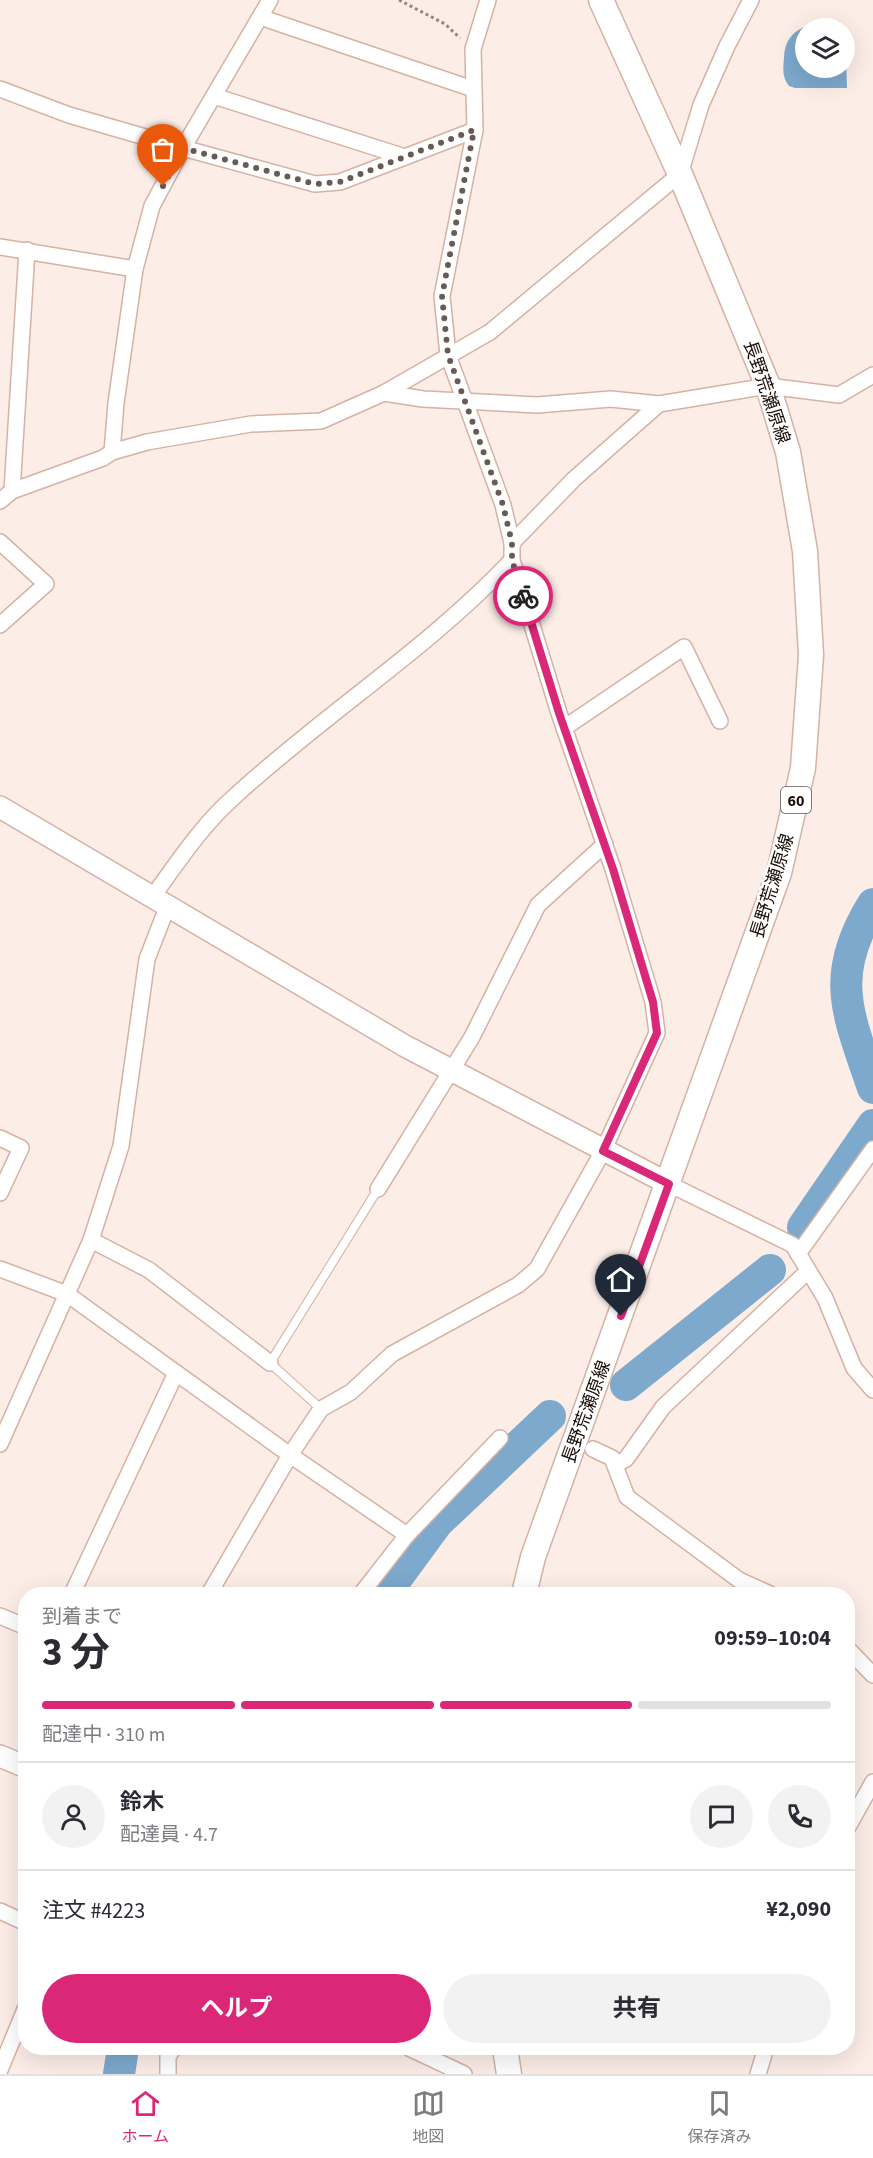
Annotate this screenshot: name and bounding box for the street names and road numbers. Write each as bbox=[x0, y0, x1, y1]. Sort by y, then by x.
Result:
street label: 長野荒瀬原線 bbox=[737, 337, 796, 447]
road number: 60 bbox=[781, 787, 811, 813]
street label: 長野荒瀬原線 bbox=[745, 831, 800, 941]
street label: 長野荒瀬原線 bbox=[556, 1357, 617, 1467]

